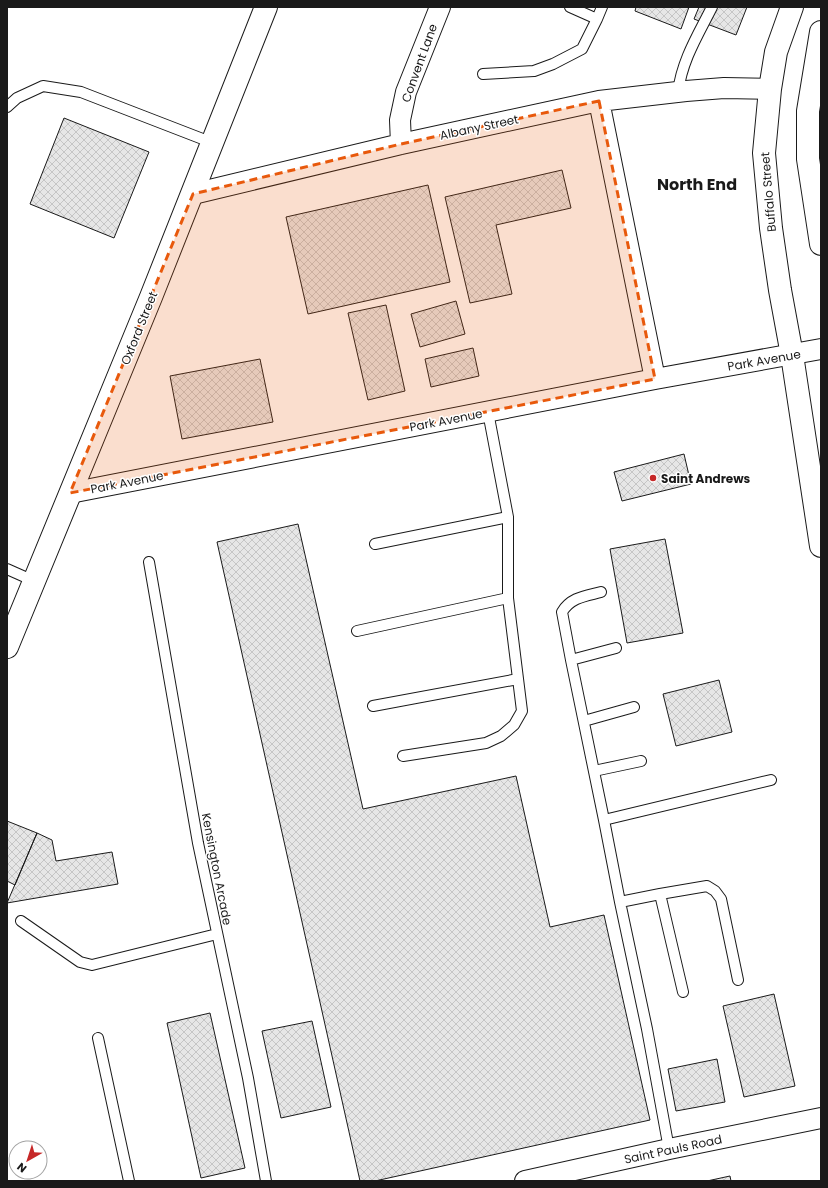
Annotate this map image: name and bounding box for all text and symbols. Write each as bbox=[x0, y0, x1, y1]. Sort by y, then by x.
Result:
street label: Convent Lane bbox=[397, 21, 441, 105]
street label: Albany Street bbox=[438, 110, 520, 144]
street label: Buffalo Street bbox=[756, 151, 780, 233]
district label: North End bbox=[657, 173, 737, 196]
street label: Oxford Street bbox=[117, 289, 161, 367]
street label: Park Avenue bbox=[726, 345, 802, 375]
street label: Park Avenue bbox=[408, 405, 484, 435]
street label: Park Avenue bbox=[89, 467, 165, 497]
place label: Saint Andrews bbox=[661, 470, 751, 487]
marker: Saint Andrews bbox=[648, 473, 658, 483]
street label: Kensington Arcade bbox=[198, 812, 236, 926]
street label: Saint Pauls Road bbox=[622, 1130, 724, 1168]
north arrow bbox=[8, 1140, 48, 1180]
text: N bbox=[13, 1159, 30, 1177]

